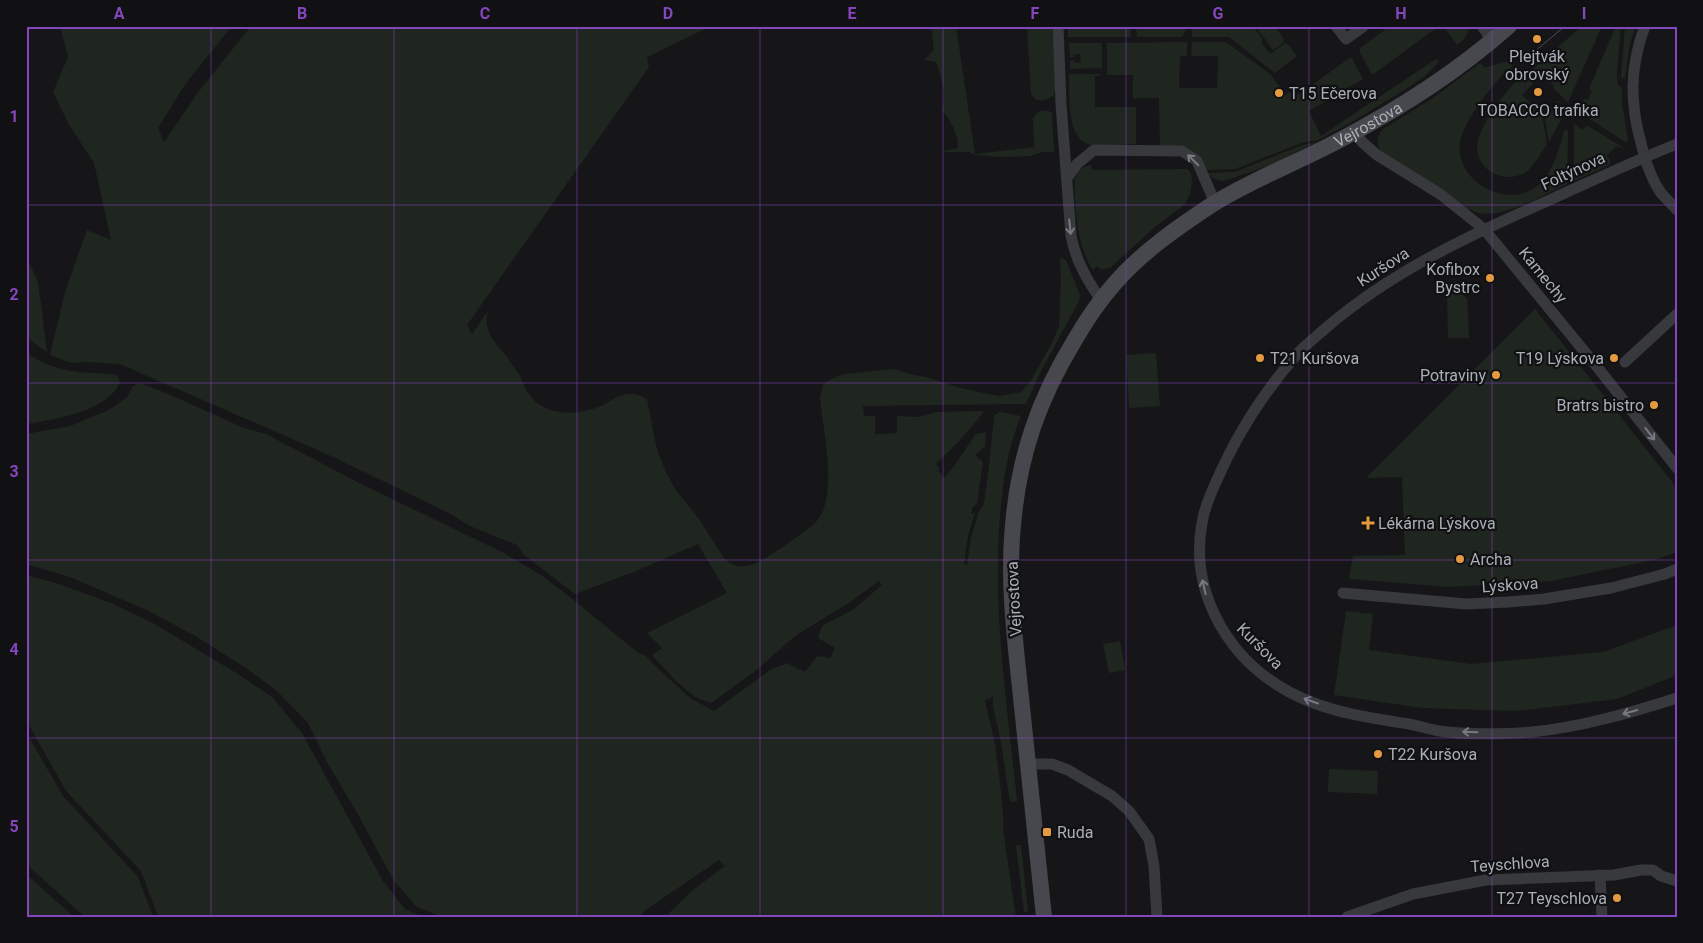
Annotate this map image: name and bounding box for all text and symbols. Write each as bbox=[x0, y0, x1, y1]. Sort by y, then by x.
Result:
text: A bbox=[114, 4, 125, 23]
text: B bbox=[297, 4, 307, 23]
text: C bbox=[480, 4, 490, 23]
text: D bbox=[663, 4, 673, 23]
text: E bbox=[848, 4, 857, 23]
text: F bbox=[1031, 4, 1040, 23]
text: G bbox=[1213, 4, 1224, 23]
text: H bbox=[1395, 4, 1407, 23]
text: I bbox=[1582, 4, 1586, 23]
marker: Plejtvák obrovský bbox=[1531, 33, 1543, 45]
place label: Plejtvák obrovský bbox=[1505, 47, 1569, 84]
place label: T15 Ečerova bbox=[1289, 84, 1377, 103]
marker: TOBACCO trafika bbox=[1532, 86, 1544, 98]
marker: T15 Ečerova bbox=[1273, 87, 1285, 99]
street label: Vejrostova bbox=[1331, 97, 1405, 151]
place label: TOBACCO trafika bbox=[1477, 101, 1599, 120]
text: 1 bbox=[9, 107, 19, 126]
street label: Foltýnova bbox=[1538, 148, 1608, 194]
one-way arrow bbox=[1187, 154, 1199, 166]
one-way arrow bbox=[1065, 218, 1075, 234]
street label: Kuršova bbox=[1354, 243, 1412, 291]
street label: Kamechy bbox=[1515, 243, 1571, 307]
place label: Kofibox Bystrc bbox=[1426, 260, 1480, 297]
marker: Kofibox Bystrc bbox=[1484, 272, 1496, 284]
text: 2 bbox=[9, 285, 19, 304]
place label: T21 Kuršova bbox=[1270, 349, 1359, 368]
place label: T19 Lýskova bbox=[1516, 349, 1604, 368]
marker: T21 Kuršova bbox=[1254, 352, 1266, 364]
marker: T19 Lýskova bbox=[1608, 352, 1620, 364]
place label: Potraviny bbox=[1420, 366, 1486, 385]
marker: Potraviny bbox=[1490, 369, 1502, 381]
place label: Bratrs bistro bbox=[1557, 396, 1644, 415]
marker: Bratrs bistro bbox=[1648, 399, 1660, 411]
one-way arrow bbox=[1644, 427, 1655, 440]
text: 3 bbox=[9, 462, 19, 481]
place label: Lékárna Lýskova bbox=[1378, 514, 1496, 533]
marker: Lékárna Lýskova bbox=[1362, 517, 1374, 529]
place label: Archa bbox=[1470, 550, 1512, 569]
marker: Archa bbox=[1454, 553, 1466, 565]
street label: Vejrostova bbox=[1003, 561, 1025, 637]
street label: Lýskova bbox=[1481, 574, 1539, 596]
one-way arrow bbox=[1199, 580, 1208, 596]
street label: Kuršova bbox=[1233, 619, 1287, 673]
text: 4 bbox=[9, 640, 19, 659]
one-way arrow bbox=[1304, 696, 1319, 705]
one-way arrow bbox=[1623, 707, 1639, 717]
one-way arrow bbox=[1462, 728, 1478, 737]
place label: T22 Kuršova bbox=[1388, 745, 1477, 764]
marker: T22 Kuršova bbox=[1372, 748, 1384, 760]
text: 5 bbox=[9, 817, 19, 836]
place label: Ruda bbox=[1057, 823, 1093, 842]
marker: Ruda bbox=[1041, 826, 1053, 838]
street label: Teyschlova bbox=[1470, 852, 1550, 876]
place label: T27 Teyschlova bbox=[1496, 889, 1607, 908]
marker: T27 Teyschlova bbox=[1611, 892, 1623, 904]

